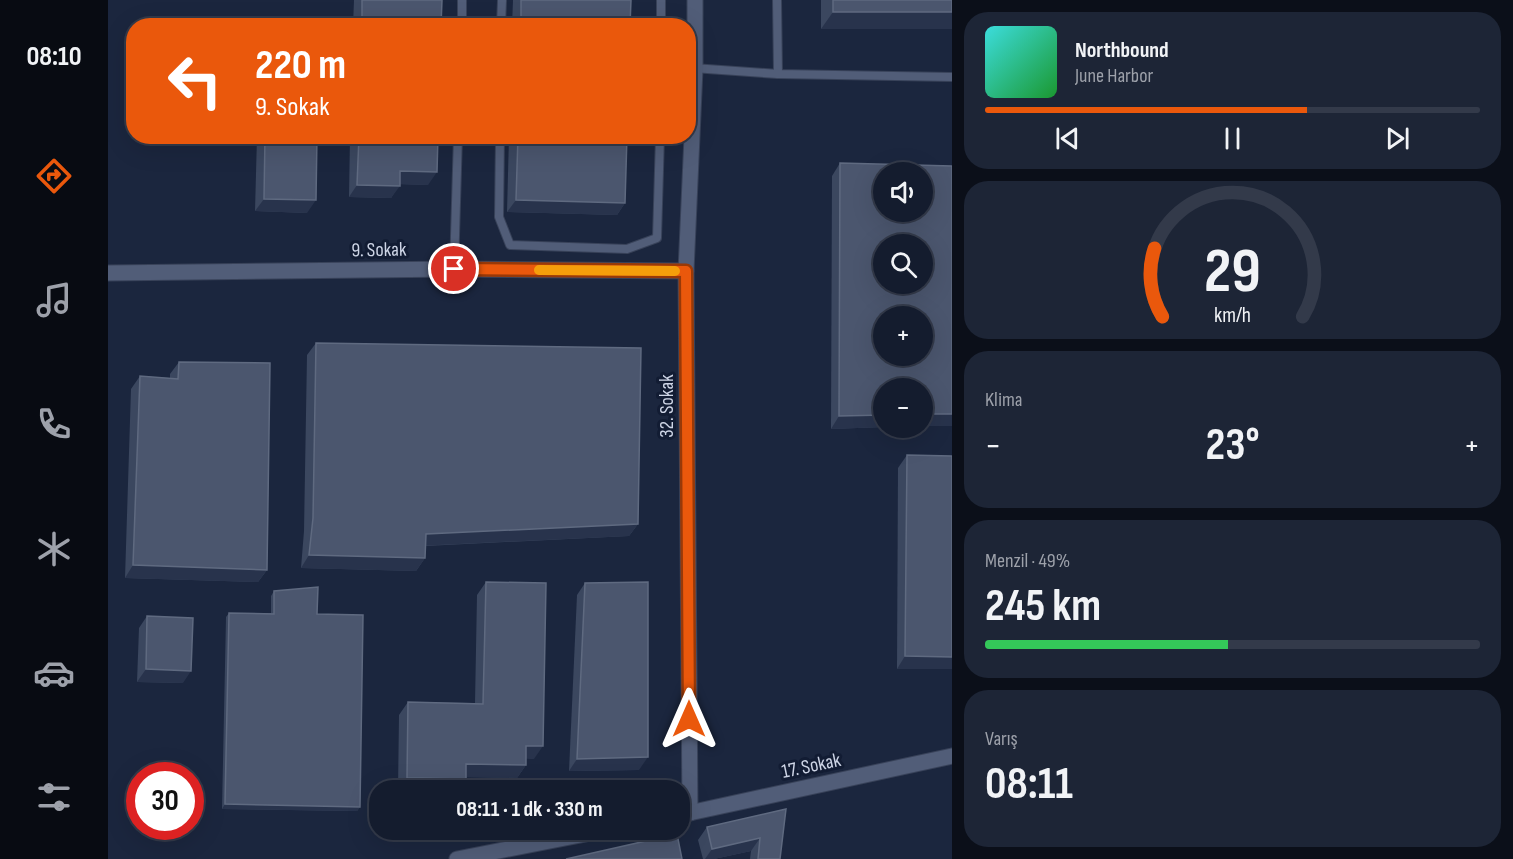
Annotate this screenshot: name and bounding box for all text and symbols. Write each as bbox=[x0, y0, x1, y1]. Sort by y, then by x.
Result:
text: Northbound bbox=[1075, 37, 1169, 64]
text: 220 m bbox=[255, 40, 346, 91]
text: 08:10 bbox=[26, 41, 82, 73]
icon: left bbox=[156, 42, 234, 120]
text: June Harbor bbox=[1075, 64, 1153, 88]
text: 9. Sokak bbox=[255, 91, 330, 123]
icon: previous bbox=[1051, 122, 1084, 155]
icon: pause bbox=[1216, 122, 1249, 155]
icon: next bbox=[1381, 122, 1414, 155]
icon: directions bbox=[33, 155, 75, 197]
map controls bbox=[873, 162, 933, 438]
button: sound bbox=[873, 162, 933, 222]
button: search bbox=[873, 234, 933, 294]
text: 29 bbox=[1204, 235, 1261, 310]
street label: 9. Sokak bbox=[351, 238, 407, 262]
pin bbox=[428, 243, 479, 294]
icon: arrive bbox=[437, 252, 470, 285]
icon: music bbox=[33, 279, 75, 321]
text: km/h bbox=[1214, 304, 1251, 329]
button: + bbox=[873, 306, 933, 366]
street label: 32. Sokak bbox=[655, 374, 679, 438]
button: − bbox=[873, 378, 933, 438]
text: Klima bbox=[985, 388, 1023, 412]
icon: phone bbox=[33, 403, 75, 445]
text: 23° bbox=[1205, 418, 1260, 473]
text: − bbox=[985, 426, 1001, 466]
text: + bbox=[1464, 426, 1480, 466]
icon: climate bbox=[33, 528, 75, 570]
text: Menzil · 49% bbox=[985, 549, 1070, 573]
text: 245 km bbox=[985, 579, 1101, 634]
icon: car bbox=[33, 652, 75, 694]
position arrow bbox=[657, 687, 721, 751]
text: Varış bbox=[985, 727, 1018, 751]
street label: 17. Sokak bbox=[779, 748, 843, 784]
text: 08:11 bbox=[985, 757, 1073, 812]
speed limit sign: 30 bbox=[126, 762, 204, 840]
icon: filters bbox=[33, 776, 75, 818]
text: 08:11 · 1 dk · 330 m bbox=[456, 796, 603, 823]

